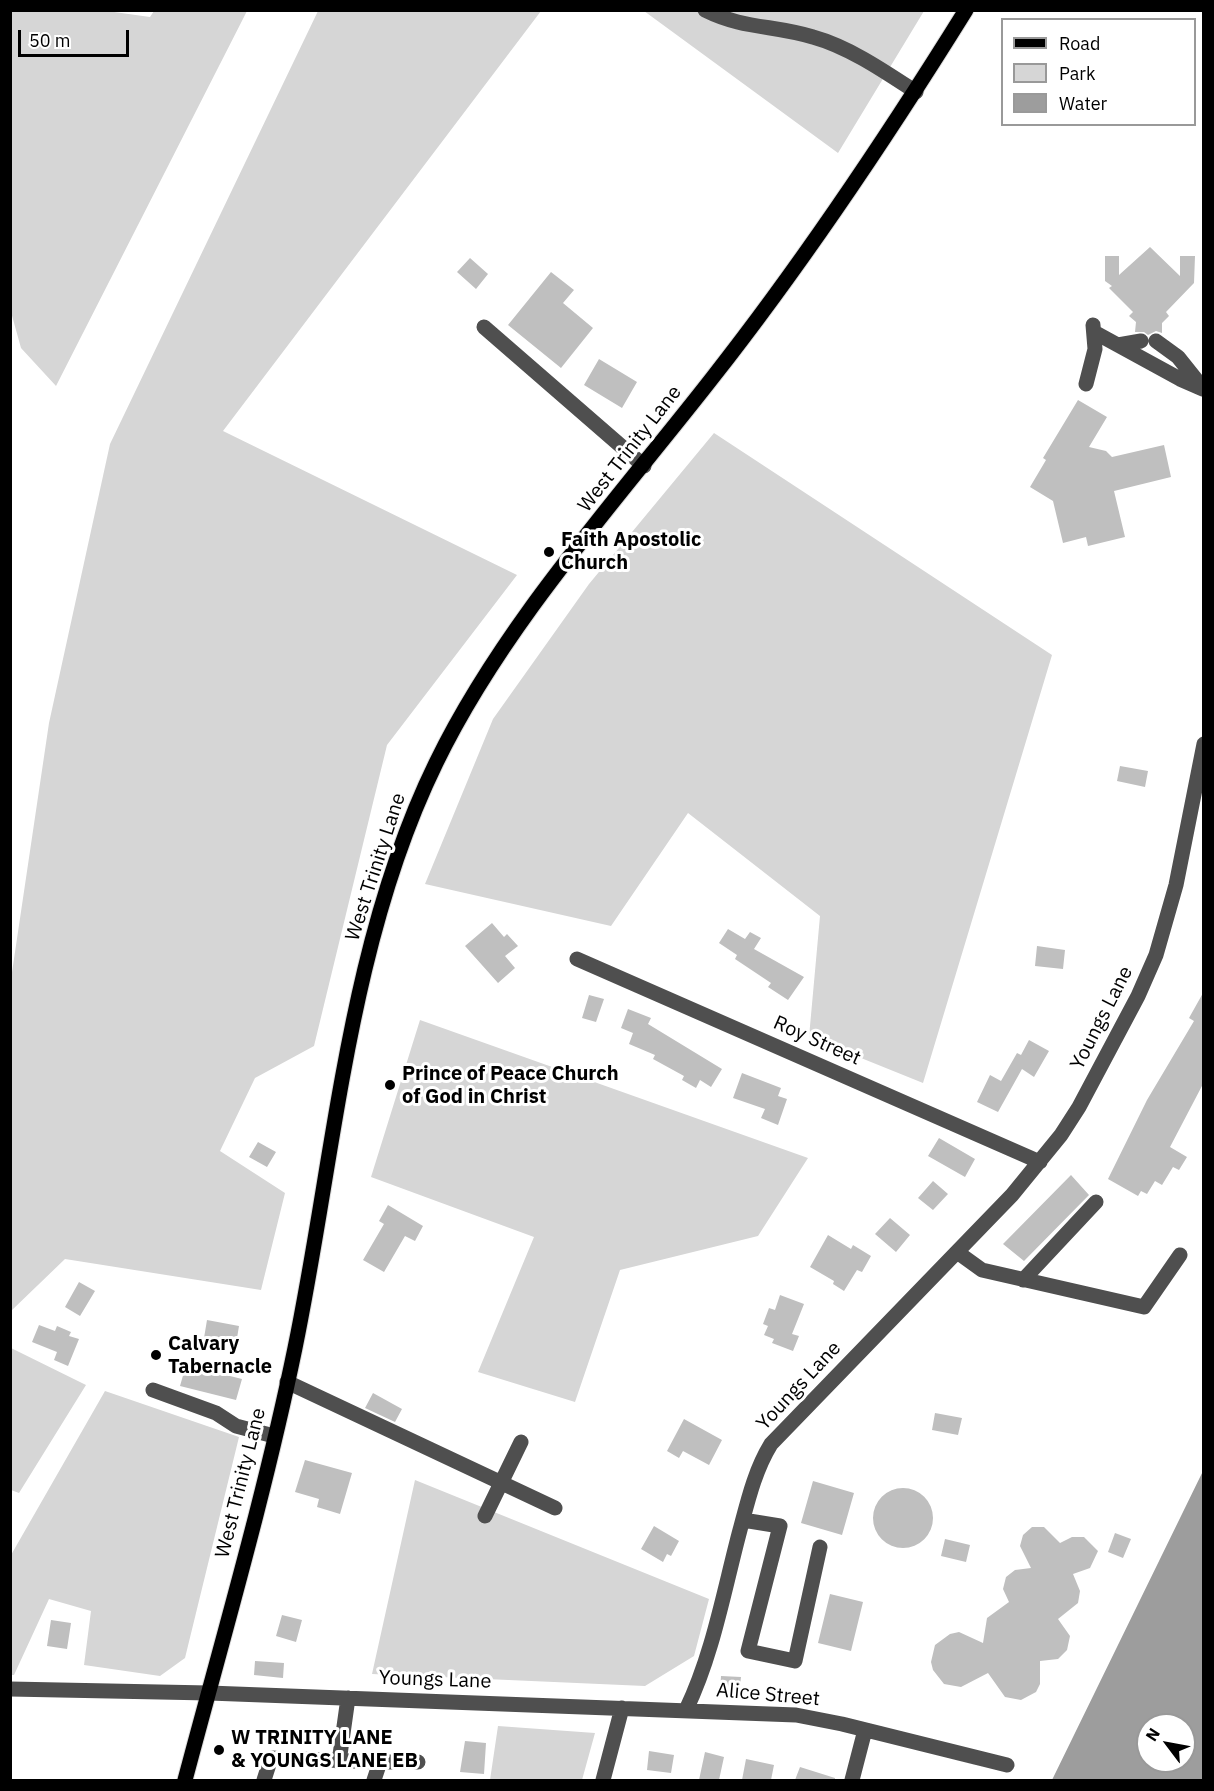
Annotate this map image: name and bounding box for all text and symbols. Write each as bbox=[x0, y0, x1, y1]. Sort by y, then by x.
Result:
scale bar bbox=[21, 18, 132, 56]
legend bbox=[1001, 18, 1196, 126]
text: 50 m bbox=[29, 29, 71, 52]
text: Road bbox=[1059, 32, 1100, 55]
text: Park bbox=[1059, 62, 1095, 85]
text: Water bbox=[1059, 92, 1107, 115]
street label: West Trinity Lane bbox=[573, 381, 687, 517]
place label: Faith Apostolic Church bbox=[561, 528, 701, 575]
marker: Faith Apostolic Church bbox=[542, 545, 556, 559]
street label: West Trinity Lane bbox=[341, 790, 411, 944]
street label: Youngs Lane bbox=[1066, 962, 1138, 1074]
street label: Roy Street bbox=[770, 1011, 864, 1071]
place label: Prince of Peace Church of God in Christ bbox=[402, 1062, 619, 1109]
marker: Prince of Peace Church of God in Christ bbox=[383, 1078, 397, 1092]
place label: Calvary Tabernacle bbox=[168, 1332, 272, 1379]
street label: Youngs Lane bbox=[752, 1337, 846, 1435]
marker: Calvary Tabernacle bbox=[149, 1348, 163, 1362]
street label: West Trinity Lane bbox=[211, 1405, 271, 1561]
street label: Youngs Lane bbox=[378, 1666, 492, 1694]
street label: Alice Street bbox=[715, 1679, 821, 1711]
north arrow bbox=[1136, 1713, 1196, 1773]
text: N bbox=[1141, 1724, 1164, 1745]
place label: W TRINITY LANE & YOUNGS LANE EB bbox=[231, 1726, 418, 1773]
marker: W TRINITY LANE & YOUNGS LANE EB bbox=[212, 1743, 226, 1757]

